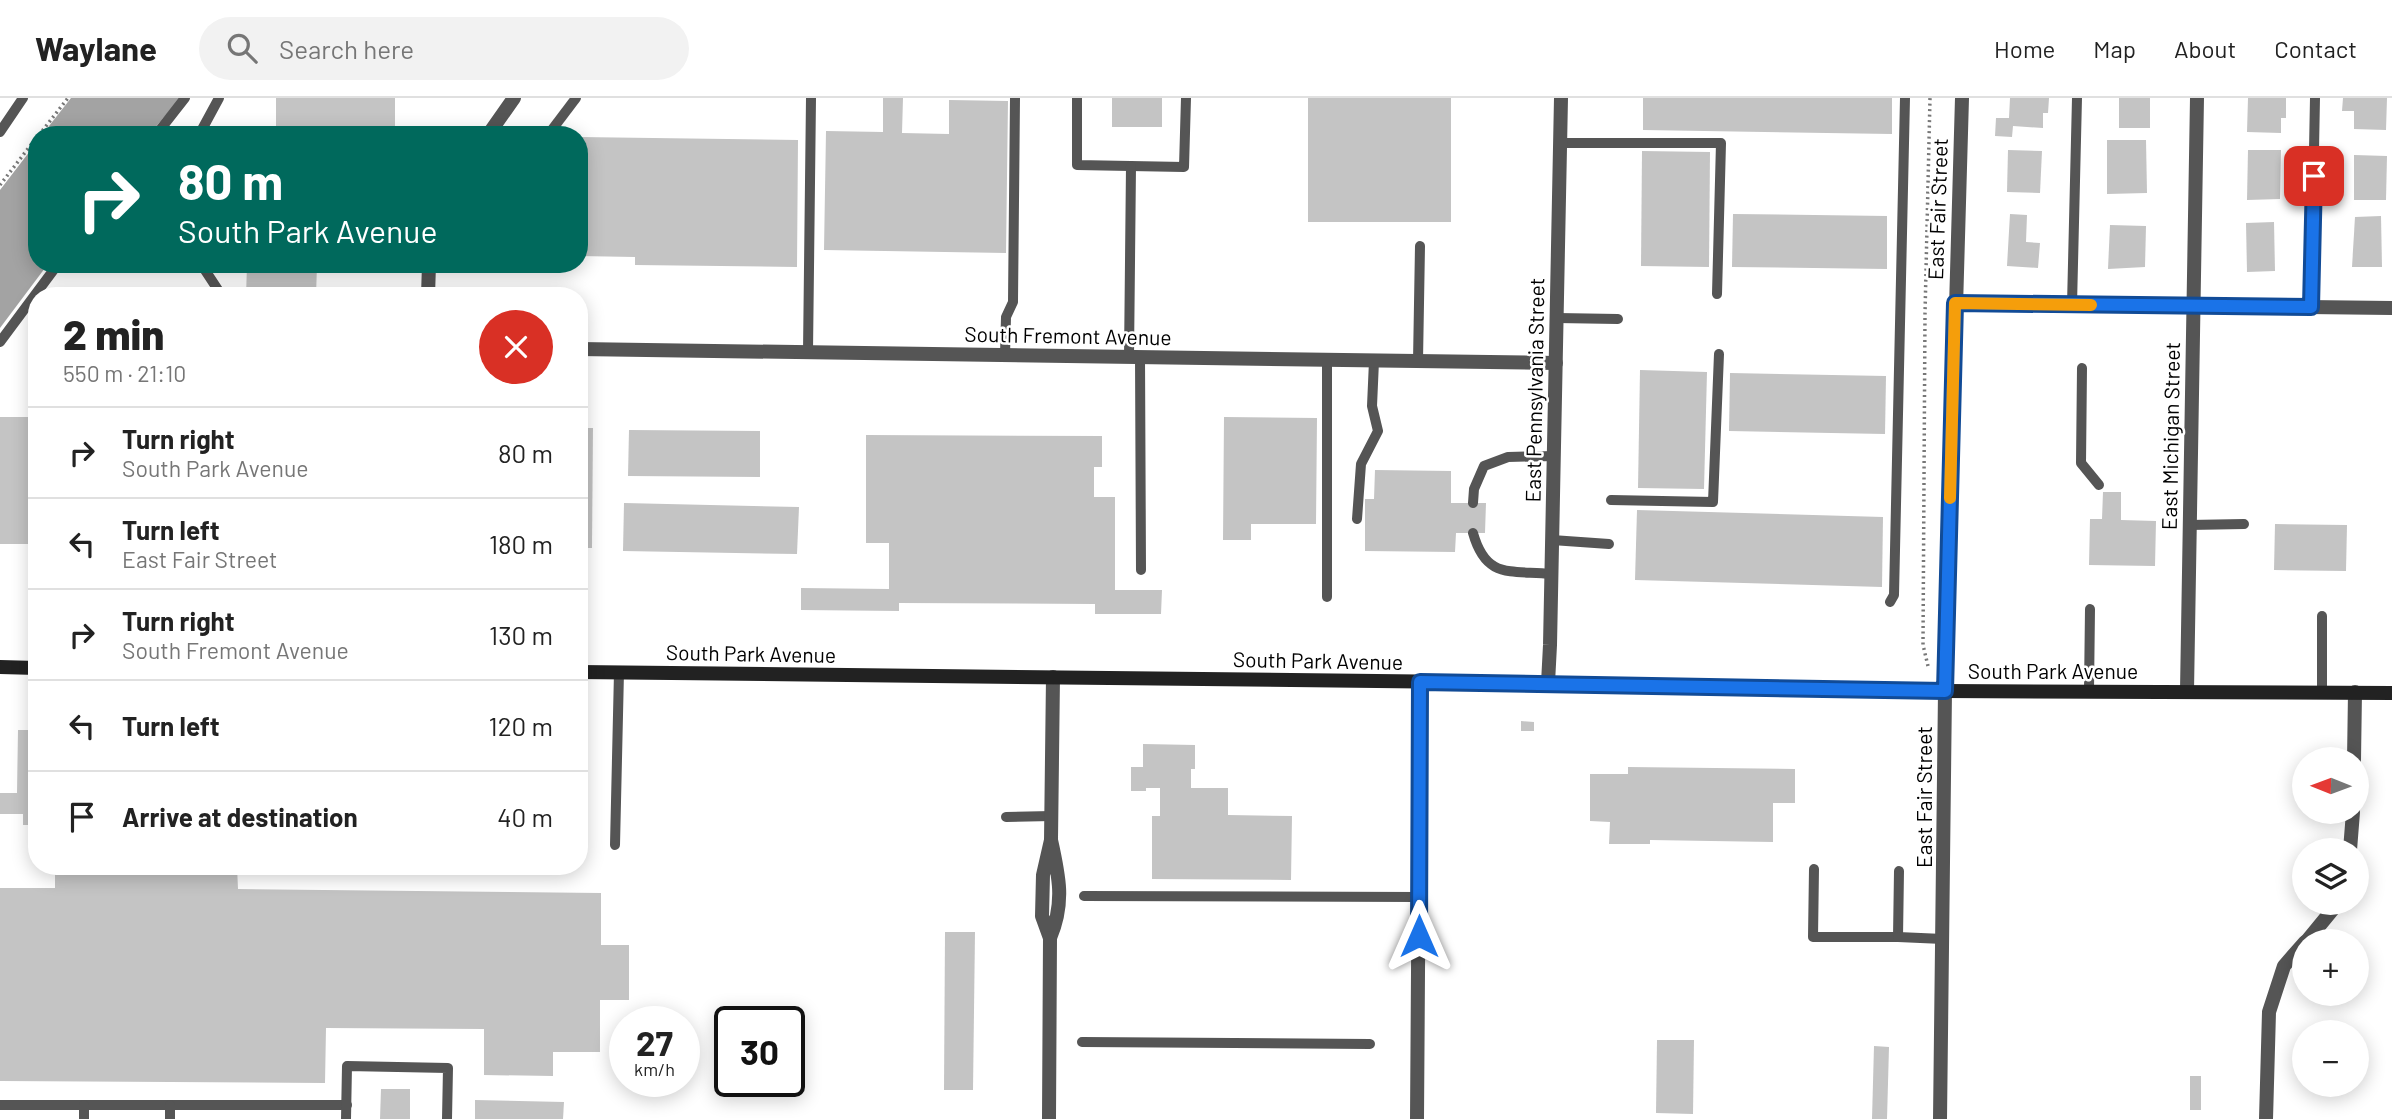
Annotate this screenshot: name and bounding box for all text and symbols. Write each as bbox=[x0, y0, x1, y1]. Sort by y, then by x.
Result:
search box bbox=[199, 17, 689, 80]
text: Waylane bbox=[35, 28, 157, 68]
icon: search bbox=[223, 29, 261, 67]
text: Search here bbox=[279, 33, 414, 64]
text: Home bbox=[1994, 34, 2055, 63]
text: Map bbox=[2093, 34, 2136, 63]
text: About bbox=[2174, 34, 2236, 63]
text: Contact bbox=[2274, 34, 2357, 63]
street label: East Fair Street bbox=[1922, 138, 1952, 280]
pin bbox=[2284, 146, 2344, 206]
text: 80 m bbox=[178, 151, 283, 210]
icon: right bbox=[63, 154, 154, 245]
icon: arrive bbox=[2295, 157, 2333, 195]
text: South Park Avenue bbox=[178, 211, 438, 249]
street label: East Pennsylvania Street bbox=[1520, 277, 1548, 503]
text: 2 min bbox=[63, 308, 164, 358]
button: close bbox=[479, 310, 553, 384]
street label: South Fremont Avenue bbox=[964, 321, 1172, 349]
street label: East Michigan Street bbox=[2156, 342, 2184, 530]
text: 550 m · 21:10 bbox=[63, 359, 186, 387]
text: Turn right bbox=[122, 423, 235, 454]
icon: right bbox=[63, 434, 101, 472]
text: 80 m bbox=[498, 437, 553, 468]
text: South Park Avenue bbox=[122, 454, 309, 482]
text: Turn left bbox=[122, 514, 220, 545]
icon: left bbox=[63, 525, 101, 563]
text: 180 m bbox=[489, 528, 553, 559]
text: East Fair Street bbox=[122, 545, 277, 573]
text: Turn right bbox=[122, 605, 235, 636]
icon: right bbox=[63, 616, 101, 654]
text: 130 m bbox=[489, 619, 553, 650]
text: South Fremont Avenue bbox=[122, 636, 349, 664]
street label: South Park Avenue bbox=[666, 639, 836, 667]
street label: South Park Avenue bbox=[1233, 646, 1403, 674]
street label: South Park Avenue bbox=[1968, 658, 2138, 683]
icon: left bbox=[63, 707, 101, 745]
text: Turn left bbox=[122, 710, 220, 741]
text: 120 m bbox=[489, 710, 553, 741]
street label: East Fair Street bbox=[1911, 726, 1936, 868]
north arrow bbox=[2292, 747, 2370, 824]
map controls bbox=[2292, 747, 2369, 1097]
icon: arrive bbox=[63, 798, 101, 836]
text: Arrive at destination bbox=[122, 801, 358, 832]
text: 40 m bbox=[497, 801, 553, 832]
button: layers bbox=[2292, 838, 2369, 915]
position arrow bbox=[1382, 899, 1456, 973]
button: + bbox=[2292, 929, 2369, 1006]
speed limit sign: 30 bbox=[714, 1006, 805, 1097]
button: − bbox=[2292, 1020, 2369, 1097]
text: 27 bbox=[636, 1021, 673, 1063]
text: km/h bbox=[634, 1058, 675, 1080]

